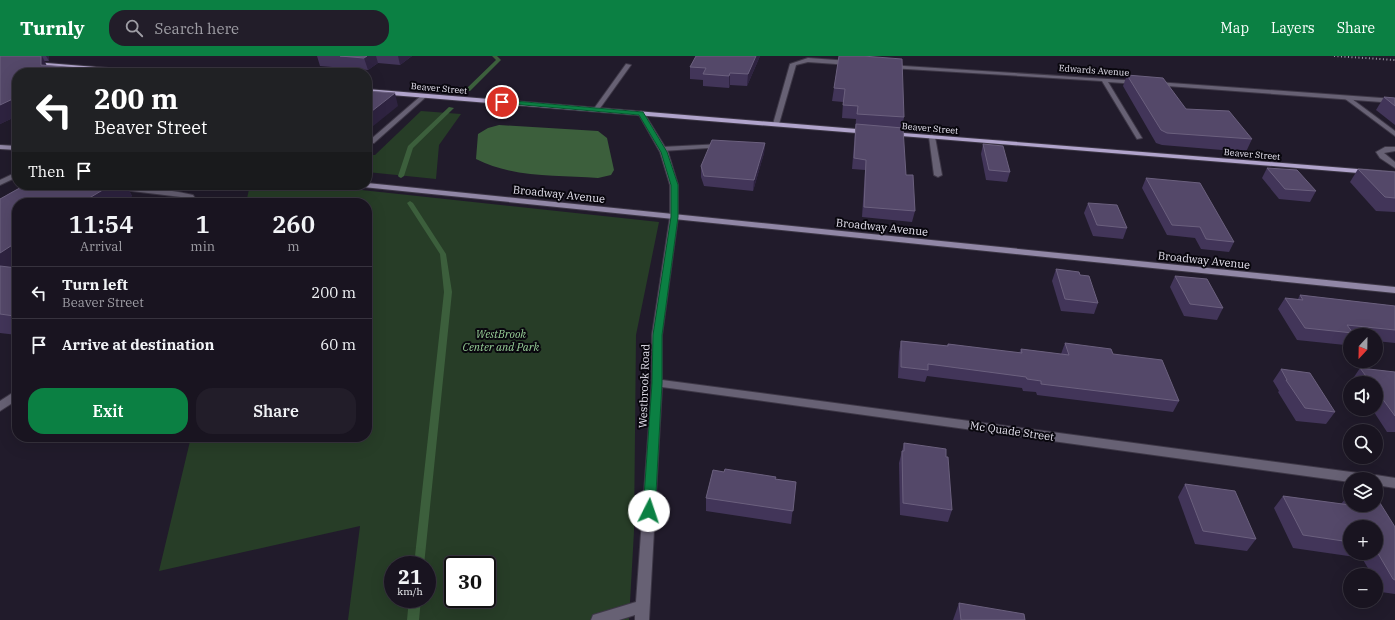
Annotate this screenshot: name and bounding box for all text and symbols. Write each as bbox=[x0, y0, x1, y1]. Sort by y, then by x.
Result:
search box bbox=[109, 10, 389, 46]
text: Turnly bbox=[20, 16, 85, 40]
icon: search bbox=[123, 17, 145, 39]
text: Search here bbox=[155, 19, 239, 38]
text: Map bbox=[1221, 19, 1249, 37]
text: Layers bbox=[1271, 19, 1315, 37]
text: Share bbox=[1337, 19, 1375, 37]
street label: Edwards Avenue bbox=[1058, 62, 1130, 78]
text: 200 m bbox=[94, 80, 178, 117]
street label: Beaver Street bbox=[410, 80, 468, 96]
icon: left bbox=[28, 84, 80, 136]
pin bbox=[485, 85, 519, 119]
icon: arrive bbox=[491, 91, 513, 113]
text: Beaver Street bbox=[94, 116, 207, 139]
street label: Beaver Street bbox=[901, 120, 959, 136]
street label: Beaver Street bbox=[1223, 146, 1281, 162]
icon: arrive bbox=[73, 160, 95, 182]
text: Then bbox=[28, 162, 65, 181]
street label: Broadway Avenue bbox=[512, 182, 606, 206]
text: 11:54 bbox=[69, 208, 134, 240]
text: 1 bbox=[196, 208, 210, 240]
text: 260 bbox=[272, 208, 315, 240]
street label: Broadway Avenue bbox=[835, 215, 929, 239]
text: Arrival bbox=[80, 238, 122, 255]
text: min bbox=[190, 238, 215, 255]
text: m bbox=[287, 238, 300, 255]
street label: Broadway Avenue bbox=[1157, 248, 1251, 272]
text: Turn left bbox=[62, 275, 128, 294]
icon: left bbox=[28, 282, 50, 304]
text: 200 m bbox=[311, 283, 356, 302]
text: Beaver Street bbox=[62, 294, 144, 311]
park label: WestBrook Center and Park bbox=[463, 327, 540, 354]
north arrow bbox=[1343, 328, 1383, 368]
map controls bbox=[1343, 328, 1383, 608]
icon: arrive bbox=[28, 334, 50, 356]
text: Arrive at destination bbox=[62, 335, 214, 354]
text: 60 m bbox=[320, 335, 356, 354]
street label: Westbrook Road bbox=[636, 343, 652, 428]
button: sound bbox=[1343, 376, 1383, 416]
button: Exit bbox=[28, 388, 188, 434]
button: Share bbox=[196, 388, 356, 434]
street label: Mc Quade Street bbox=[969, 418, 1055, 444]
button: search bbox=[1343, 424, 1383, 464]
button: layers bbox=[1343, 472, 1383, 512]
position arrow bbox=[628, 490, 670, 532]
button: + bbox=[1343, 520, 1383, 560]
speed limit sign: 30 bbox=[444, 556, 496, 608]
text: 21 bbox=[398, 563, 422, 590]
button: − bbox=[1343, 568, 1383, 608]
text: km/h bbox=[397, 585, 423, 598]

